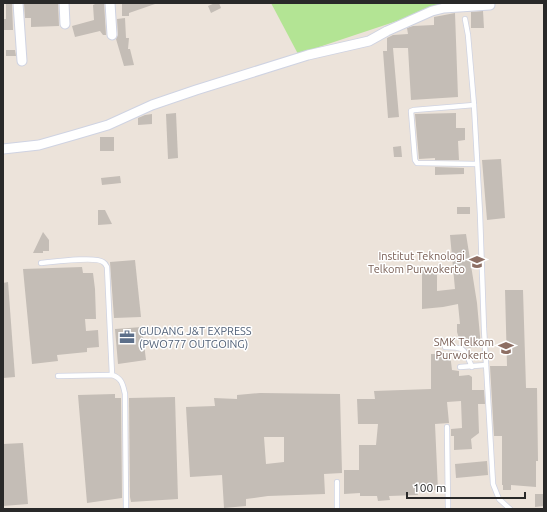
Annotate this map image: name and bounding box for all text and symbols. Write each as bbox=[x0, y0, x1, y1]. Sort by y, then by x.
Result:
place label: Institut Teknologi Telkom Purwokerto bbox=[368, 250, 465, 275]
school or university icon: Institut Teknologi Telkom Purwokerto bbox=[468, 253, 486, 271]
place label: GUDANG J&T EXPRESS (PWO777 OUTGOING) bbox=[139, 325, 252, 351]
office icon: GUDANG J&T EXPRESS (PWO777 OUTGOING) bbox=[118, 328, 136, 346]
place label: SMK Telkom Purwokerto bbox=[434, 336, 494, 361]
school or university icon: SMK Telkom Purwokerto bbox=[497, 339, 515, 357]
scale bar bbox=[407, 474, 525, 500]
text: 100 m bbox=[413, 481, 446, 494]

